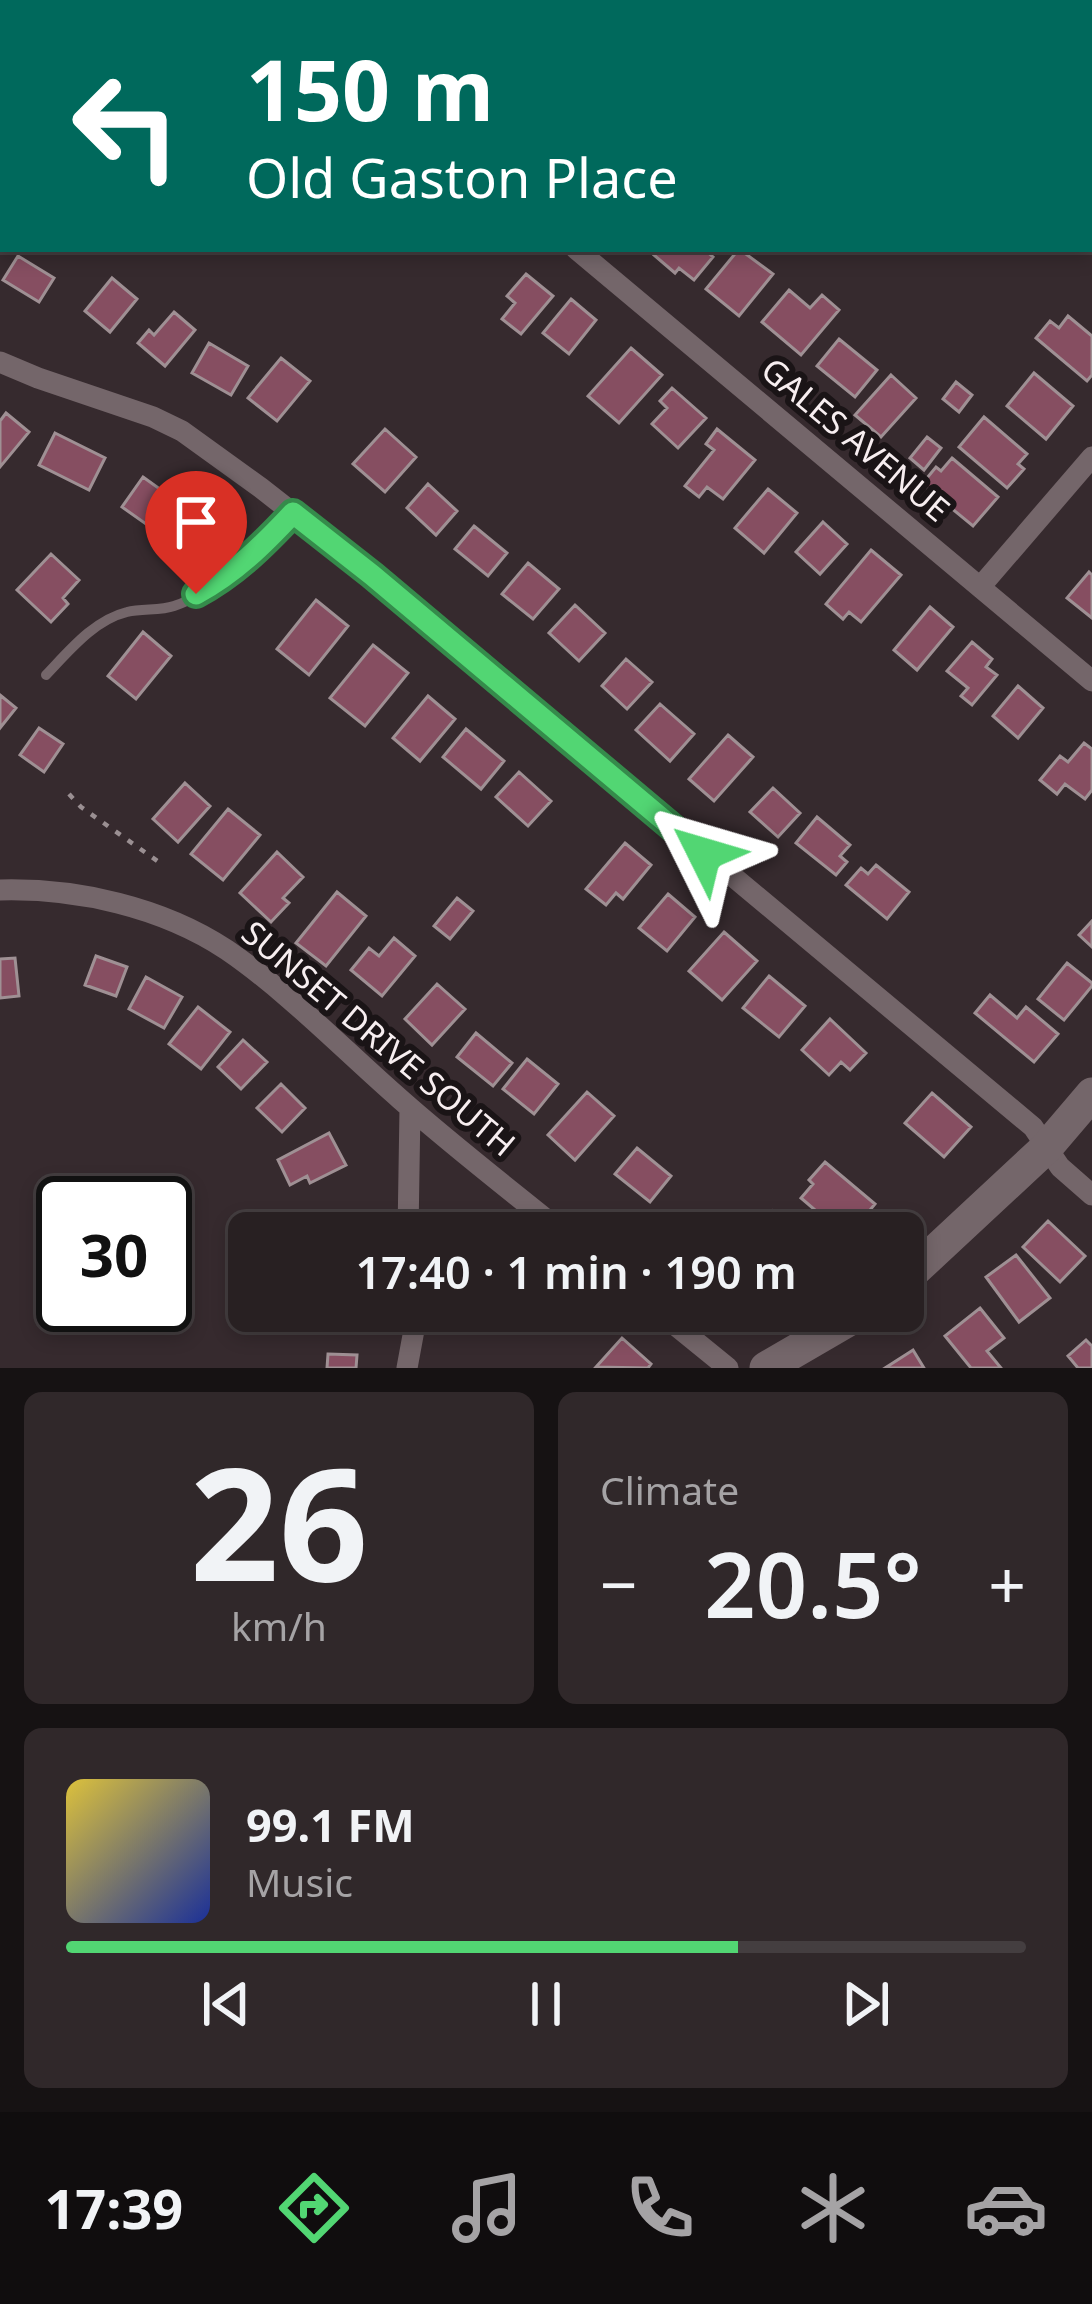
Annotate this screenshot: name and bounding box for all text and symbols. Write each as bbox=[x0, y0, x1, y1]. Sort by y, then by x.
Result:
text: 150 m bbox=[246, 31, 494, 146]
icon: left bbox=[48, 48, 204, 204]
text: Old Gaston Place bbox=[246, 140, 678, 214]
street label: GALES AVENUE bbox=[752, 347, 960, 531]
pin bbox=[145, 471, 247, 594]
icon: arrive bbox=[163, 489, 229, 555]
position arrow bbox=[641, 791, 767, 917]
street label: SUNSET DRIVE SOUTH bbox=[233, 910, 525, 1166]
speed limit sign: 30 bbox=[36, 1176, 192, 1332]
text: 17:40 · 1 min · 190 m bbox=[355, 1241, 797, 1302]
text: 26 bbox=[190, 1414, 368, 1627]
text: Climate bbox=[600, 1463, 739, 1516]
text: 20.5° bbox=[704, 1522, 922, 1644]
text: − bbox=[600, 1538, 638, 1628]
text: + bbox=[988, 1538, 1026, 1628]
text: km/h bbox=[231, 1599, 327, 1652]
text: 99.1 FM bbox=[246, 1794, 415, 1855]
text: Music bbox=[246, 1855, 353, 1908]
icon: previous bbox=[193, 1971, 259, 2037]
icon: pause bbox=[513, 1971, 579, 2037]
icon: next bbox=[833, 1971, 899, 2037]
icon: directions bbox=[272, 2166, 356, 2250]
icon: music bbox=[445, 2166, 529, 2250]
icon: phone bbox=[618, 2166, 702, 2250]
icon: climate bbox=[791, 2166, 875, 2250]
icon: car bbox=[964, 2166, 1048, 2250]
text: 17:39 bbox=[44, 2171, 183, 2245]

